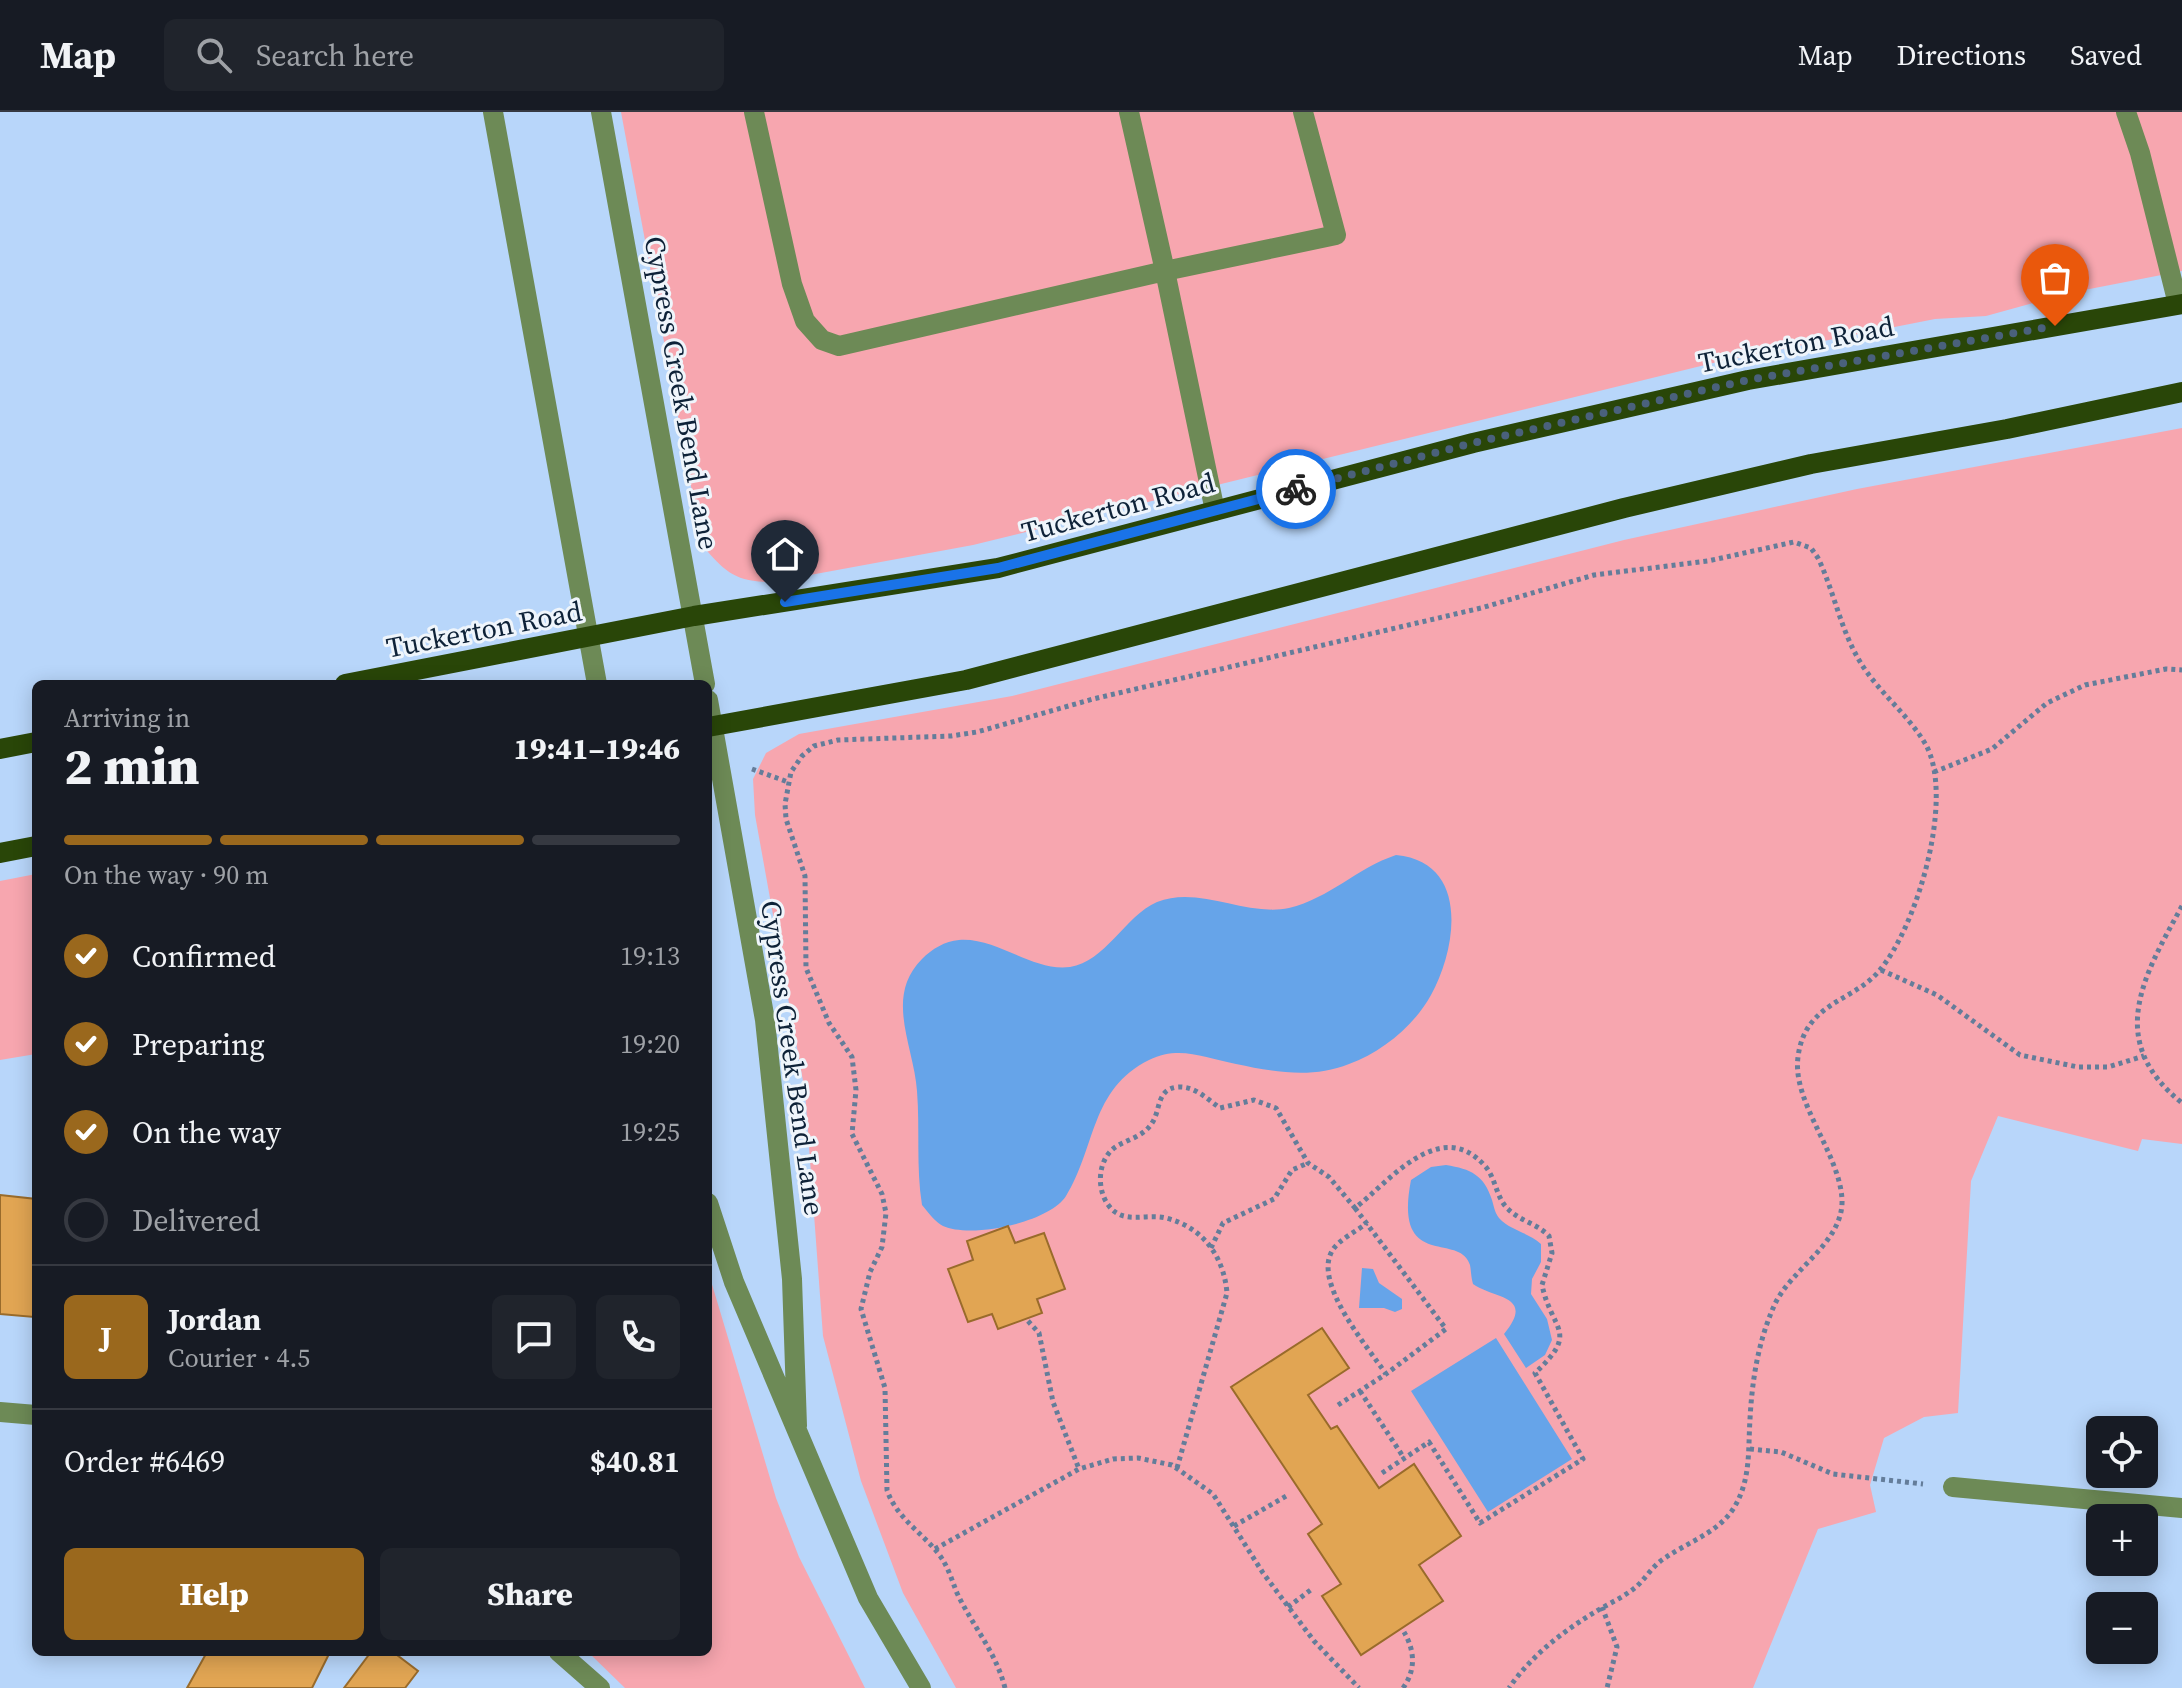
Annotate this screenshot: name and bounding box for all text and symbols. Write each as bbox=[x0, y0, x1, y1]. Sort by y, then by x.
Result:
search box bbox=[164, 19, 724, 91]
text: Map bbox=[40, 29, 116, 81]
icon: search bbox=[192, 33, 236, 77]
text: Search here bbox=[256, 35, 414, 76]
text: Map bbox=[1798, 36, 1853, 74]
text: Directions bbox=[1897, 36, 2026, 74]
text: Saved bbox=[2070, 36, 2142, 74]
street label: Cypress Creek Bend Lane bbox=[636, 233, 728, 553]
pin bbox=[2021, 244, 2089, 326]
icon: bag bbox=[2033, 256, 2077, 300]
street label: Tuckerton Road bbox=[1695, 306, 1897, 382]
courier bbox=[1256, 449, 1336, 529]
street label: Tuckerton Road bbox=[1017, 463, 1219, 551]
icon: bike bbox=[1274, 467, 1318, 511]
pin bbox=[751, 520, 819, 602]
icon: home bbox=[763, 532, 807, 576]
street label: Tuckerton Road bbox=[383, 591, 585, 667]
text: Arriving in bbox=[64, 700, 190, 736]
text: 19:41–19:46 bbox=[513, 728, 680, 769]
text: 2 min bbox=[64, 730, 200, 801]
text: On the way · 90 m bbox=[64, 857, 269, 893]
street label: Cypress Creek Bend Lane bbox=[752, 898, 834, 1218]
icon: check bbox=[64, 934, 108, 978]
text: Confirmed bbox=[132, 936, 276, 977]
text: 19:13 bbox=[620, 938, 680, 974]
icon: check bbox=[64, 1022, 108, 1066]
text: Preparing bbox=[132, 1024, 265, 1065]
text: 19:20 bbox=[620, 1026, 680, 1062]
icon: check bbox=[64, 1110, 108, 1154]
text: On the way bbox=[132, 1112, 281, 1153]
text: 19:25 bbox=[620, 1114, 680, 1150]
text: Delivered bbox=[132, 1200, 260, 1241]
button: chat bbox=[492, 1295, 576, 1379]
button: phone bbox=[596, 1295, 680, 1379]
text: Jordan bbox=[168, 1299, 261, 1340]
text: J bbox=[100, 1317, 112, 1358]
text: Courier · 4.5 bbox=[168, 1340, 310, 1376]
map controls bbox=[2086, 1416, 2158, 1664]
button: locate bbox=[2086, 1416, 2158, 1488]
text: Order #6469 bbox=[64, 1441, 225, 1482]
text: $40.81 bbox=[590, 1441, 680, 1482]
button: + bbox=[2086, 1504, 2158, 1576]
button: Help bbox=[64, 1548, 364, 1640]
button: Share bbox=[380, 1548, 680, 1640]
button: − bbox=[2086, 1592, 2158, 1664]

